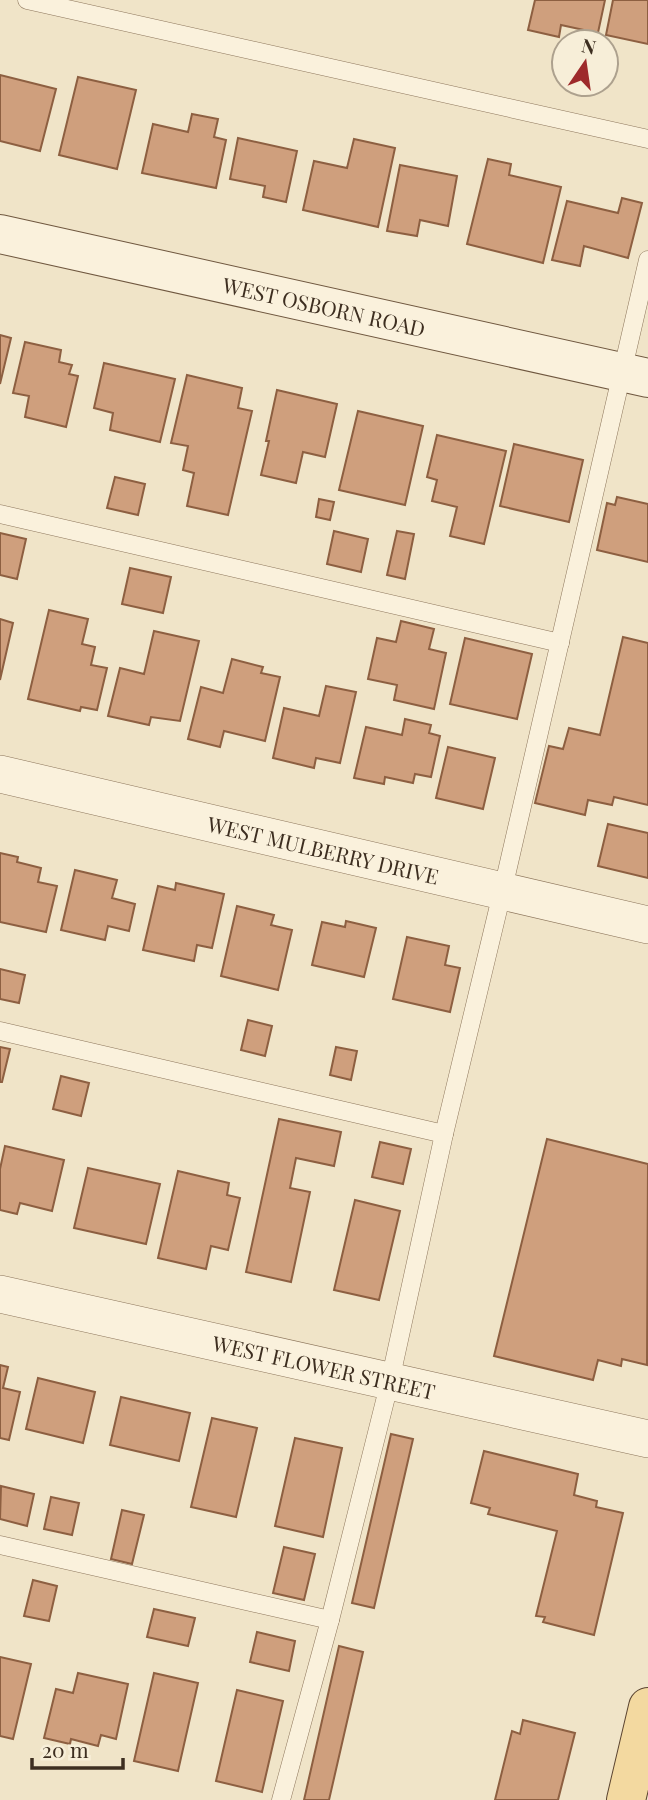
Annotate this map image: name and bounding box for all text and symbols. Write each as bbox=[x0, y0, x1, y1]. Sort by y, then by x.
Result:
north arrow bbox=[550, 28, 620, 98]
text: N bbox=[579, 31, 599, 60]
street label: WEST OSBORN ROAD bbox=[219, 270, 428, 342]
street label: WEST MULBERRY DRIVE bbox=[204, 809, 442, 890]
street label: WEST FLOWER STREET bbox=[209, 1328, 438, 1405]
scale bar bbox=[32, 1727, 122, 1771]
text: 20 m bbox=[42, 1735, 89, 1763]

